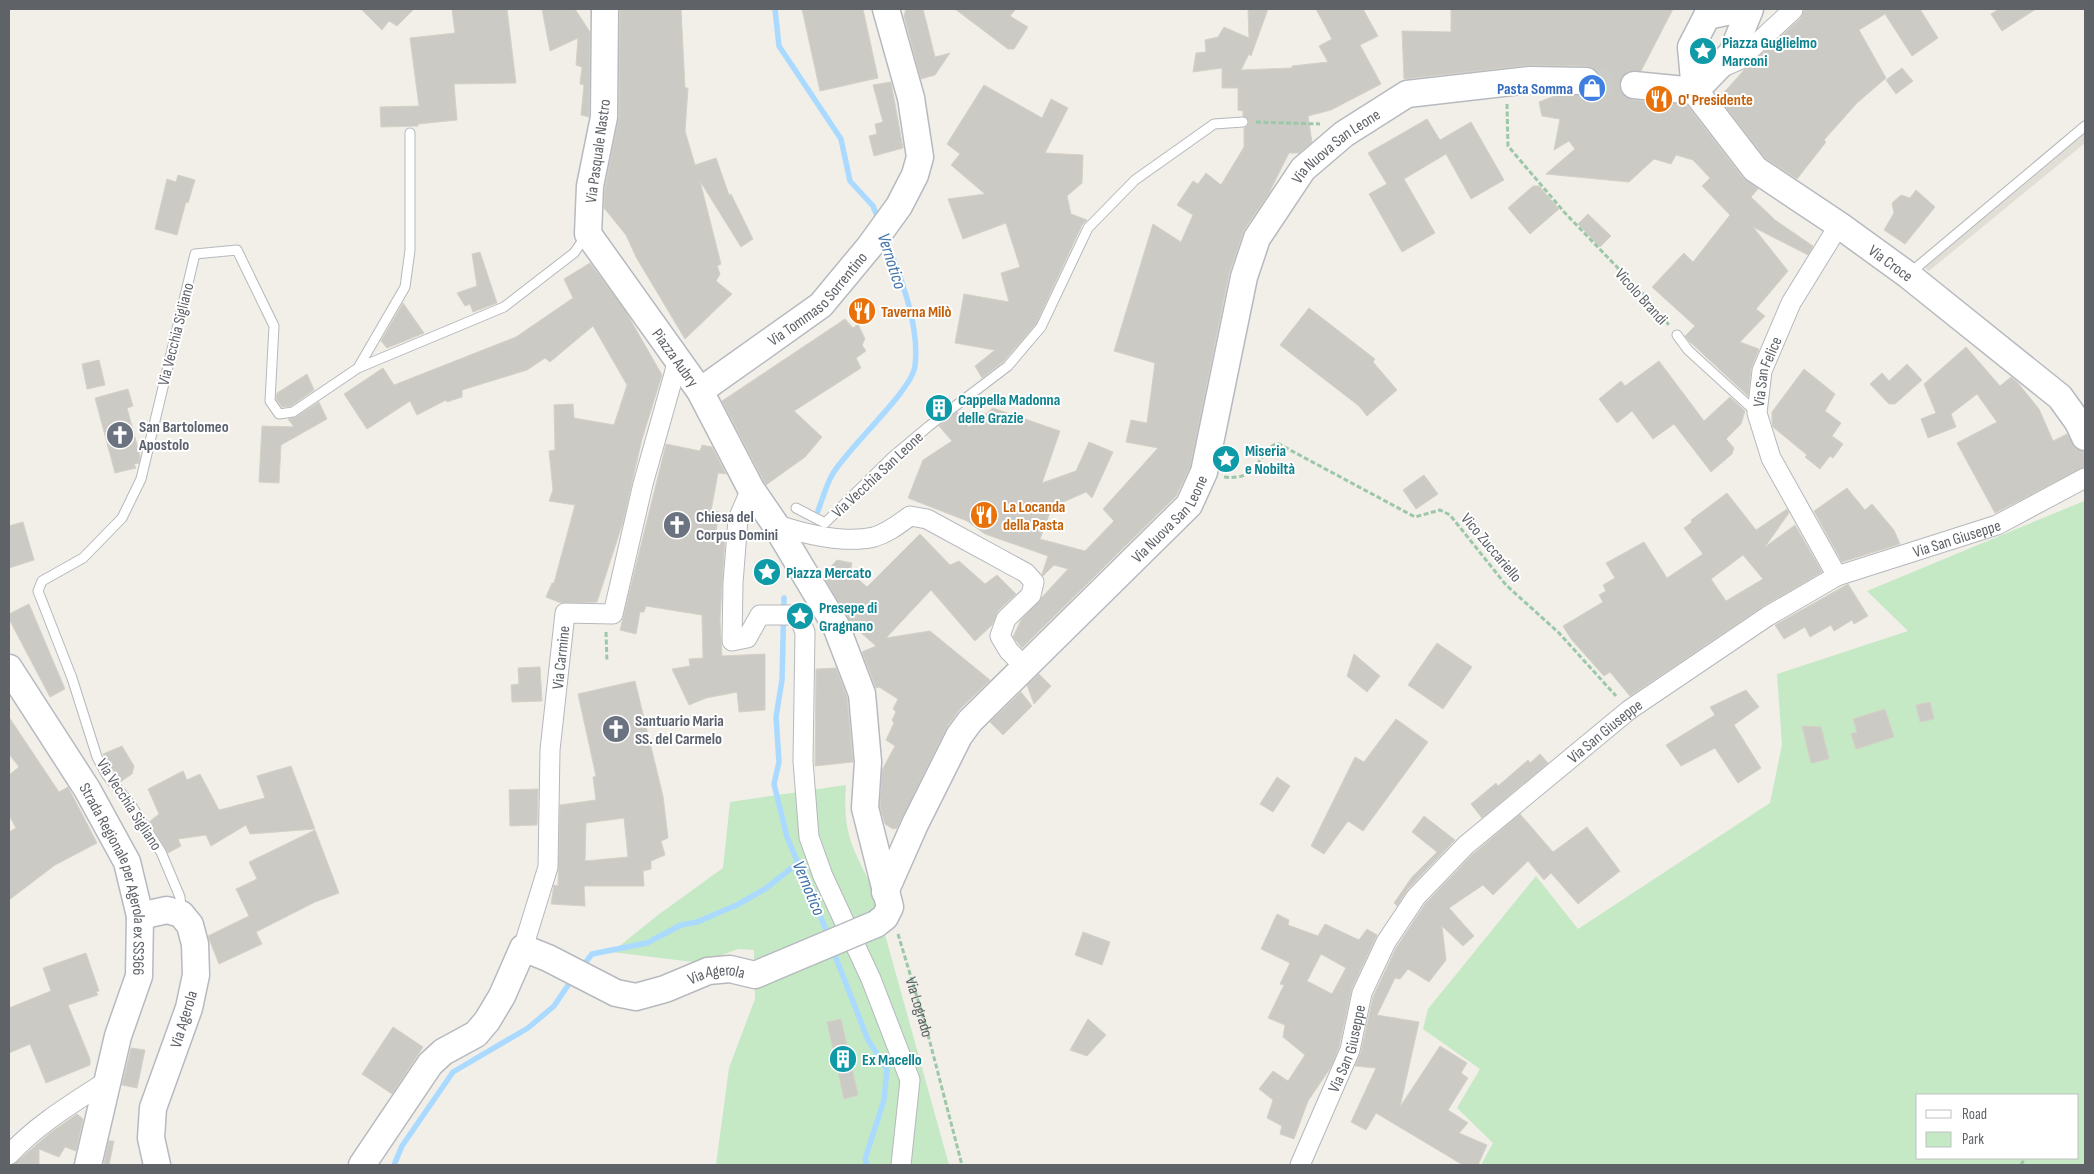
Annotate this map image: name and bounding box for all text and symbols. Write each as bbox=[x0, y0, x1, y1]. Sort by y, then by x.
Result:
place label: Piazza Guglielmo Marconi bbox=[1722, 34, 1817, 71]
place icon: Piazza Guglielmo Marconi bbox=[1688, 36, 1718, 66]
shop icon: Pasta Somma bbox=[1577, 73, 1607, 103]
place label: Pasta Somma bbox=[1497, 80, 1573, 99]
restaurant icon: O' Presidente bbox=[1644, 84, 1674, 114]
place label: O' Presidente bbox=[1678, 91, 1753, 110]
street label: Via Pasquale Nastro bbox=[582, 98, 615, 204]
street label: Via Nuova San Leone bbox=[1288, 105, 1384, 188]
water label: Vernotico bbox=[873, 231, 911, 292]
street label: Via Croce bbox=[1864, 241, 1916, 286]
street label: Via Tommaso Sorrentino bbox=[765, 249, 872, 351]
street label: Vicolo Brandi bbox=[1611, 265, 1671, 329]
street label: Via Vecchia Sigliano bbox=[154, 281, 198, 388]
restaurant icon: Taverna Milò bbox=[847, 296, 877, 326]
place label: Taverna Milò bbox=[881, 303, 952, 322]
street label: Piazza Aubry bbox=[648, 325, 702, 391]
street label: Via San Felice bbox=[1750, 334, 1787, 408]
place label: Cappella Madonna delle Grazie bbox=[958, 391, 1060, 428]
building icon: Cappella Madonna delle Grazie bbox=[924, 393, 954, 423]
place label: San Bartolomeo Apostolo bbox=[138, 418, 229, 455]
church icon: San Bartolomeo Apostolo bbox=[105, 420, 135, 450]
street label: Via Vecchia San Leone bbox=[828, 428, 928, 522]
place label: Miseria e Nobiltà bbox=[1245, 442, 1295, 479]
place icon: Miseria e Nobiltà bbox=[1211, 444, 1241, 474]
street label: Via Nuova San Leone bbox=[1128, 473, 1212, 567]
place label: La Locanda della Pasta bbox=[1003, 498, 1065, 535]
restaurant icon: La Locanda della Pasta bbox=[969, 500, 999, 530]
place label: Chiesa del Corpus Domini bbox=[696, 508, 778, 545]
church icon: Chiesa del Corpus Domini bbox=[662, 510, 692, 540]
street label: Vico Zuccariello bbox=[1457, 510, 1525, 586]
street label: Via San Giuseppe bbox=[1911, 516, 2003, 562]
place icon: Piazza Mercato bbox=[752, 557, 782, 587]
place label: Piazza Mercato bbox=[786, 564, 871, 583]
place label: Presepe di Gragnano bbox=[819, 599, 877, 636]
place icon: Presepe di Gragnano bbox=[785, 601, 815, 631]
street label: Via Carmine bbox=[549, 625, 575, 690]
street label: Via San Giuseppe bbox=[1564, 696, 1646, 768]
place label: Santuario Maria SS. del Carmelo bbox=[635, 712, 724, 749]
church icon: Santuario Maria SS. del Carmelo bbox=[601, 714, 631, 744]
street label: Via Vecchia Sigliano bbox=[92, 755, 165, 854]
street label: Strada Regionale per Agerola ex SS366 bbox=[74, 780, 148, 975]
water label: Vernotico bbox=[788, 858, 830, 919]
street label: Via Agerola bbox=[685, 961, 747, 989]
street label: Via Logrado bbox=[901, 975, 936, 1039]
street label: Via Agerola bbox=[167, 989, 202, 1050]
street label: Via San Giuseppe bbox=[1325, 1003, 1370, 1096]
building icon: Ex Macello bbox=[828, 1044, 858, 1074]
place label: Ex Macello bbox=[862, 1051, 922, 1070]
legend bbox=[1916, 1094, 2079, 1159]
text: Road bbox=[1962, 1105, 1987, 1124]
text: Park bbox=[1962, 1130, 1984, 1149]

